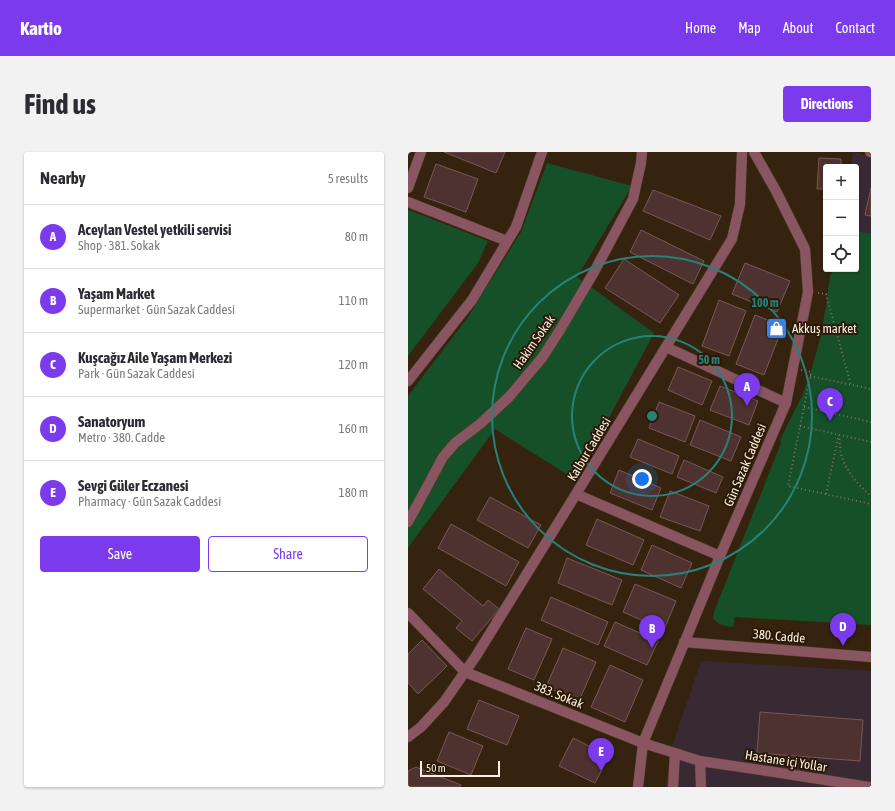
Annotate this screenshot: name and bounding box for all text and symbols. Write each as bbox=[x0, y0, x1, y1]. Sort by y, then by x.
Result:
text: Kartio bbox=[20, 17, 62, 39]
text: Home bbox=[685, 20, 716, 36]
text: Map bbox=[738, 20, 761, 36]
text: About bbox=[783, 20, 814, 36]
text: Contact bbox=[836, 20, 875, 36]
button: Directions bbox=[783, 86, 871, 122]
text: Find us bbox=[24, 88, 96, 120]
map controls bbox=[823, 164, 859, 272]
button: + bbox=[823, 164, 859, 200]
text: Nearby bbox=[40, 168, 86, 188]
text: 5 results bbox=[328, 171, 368, 186]
button: − bbox=[823, 200, 859, 236]
text: Aceylan Vestel yetkili servisi bbox=[78, 221, 232, 238]
text: A bbox=[50, 229, 56, 244]
text: 80 m bbox=[345, 229, 368, 244]
button: locate bbox=[823, 236, 859, 272]
text: Shop · 381. Sokak bbox=[78, 238, 160, 253]
text: Yaşam Market bbox=[78, 285, 155, 302]
text: B bbox=[50, 293, 56, 308]
text: 110 m bbox=[339, 293, 368, 308]
text: 100 m bbox=[751, 296, 779, 310]
text: Supermarket · Gün Sazak Caddesi bbox=[78, 302, 235, 317]
street label: Hakim Sokak bbox=[510, 312, 558, 372]
shop icon: Akkuş market bbox=[763, 315, 789, 341]
place label: Akkuş market bbox=[792, 321, 857, 336]
text: Kuşcağız Aile Yaşam Merkezi bbox=[78, 349, 232, 366]
text: 50 m bbox=[698, 353, 720, 367]
text: C bbox=[50, 357, 56, 372]
text: 120 m bbox=[339, 357, 368, 372]
text: Park · Gün Sazak Caddesi bbox=[78, 366, 195, 381]
pin: A bbox=[734, 373, 760, 406]
pin: C bbox=[817, 388, 843, 421]
centre of rings bbox=[645, 409, 659, 423]
text: Sanatoryum bbox=[78, 413, 145, 430]
street label: Kalbur Caddesi bbox=[564, 415, 614, 483]
text: D bbox=[49, 421, 57, 436]
text: 160 m bbox=[339, 421, 368, 436]
street label: Gün Sazak Caddesi bbox=[721, 421, 769, 509]
text: Metro · 380. Cadde bbox=[78, 430, 165, 445]
your location bbox=[632, 469, 652, 489]
text: Sevgi Güler Eczanesi bbox=[78, 477, 189, 494]
text: E bbox=[50, 485, 56, 500]
text: 180 m bbox=[339, 485, 368, 500]
text: Pharmacy · Gün Sazak Caddesi bbox=[78, 494, 221, 509]
button: Save bbox=[40, 536, 200, 572]
button: Share bbox=[208, 536, 368, 572]
pin: D bbox=[830, 613, 856, 646]
pin: B bbox=[639, 615, 665, 648]
street label: 380. Cadde bbox=[752, 626, 806, 646]
street label: 383. Sokak bbox=[532, 678, 586, 712]
pin: E bbox=[588, 738, 614, 771]
street label: Hastane içi Yollar bbox=[744, 747, 828, 775]
scale bar bbox=[420, 759, 500, 778]
text: 50 m bbox=[426, 762, 446, 774]

